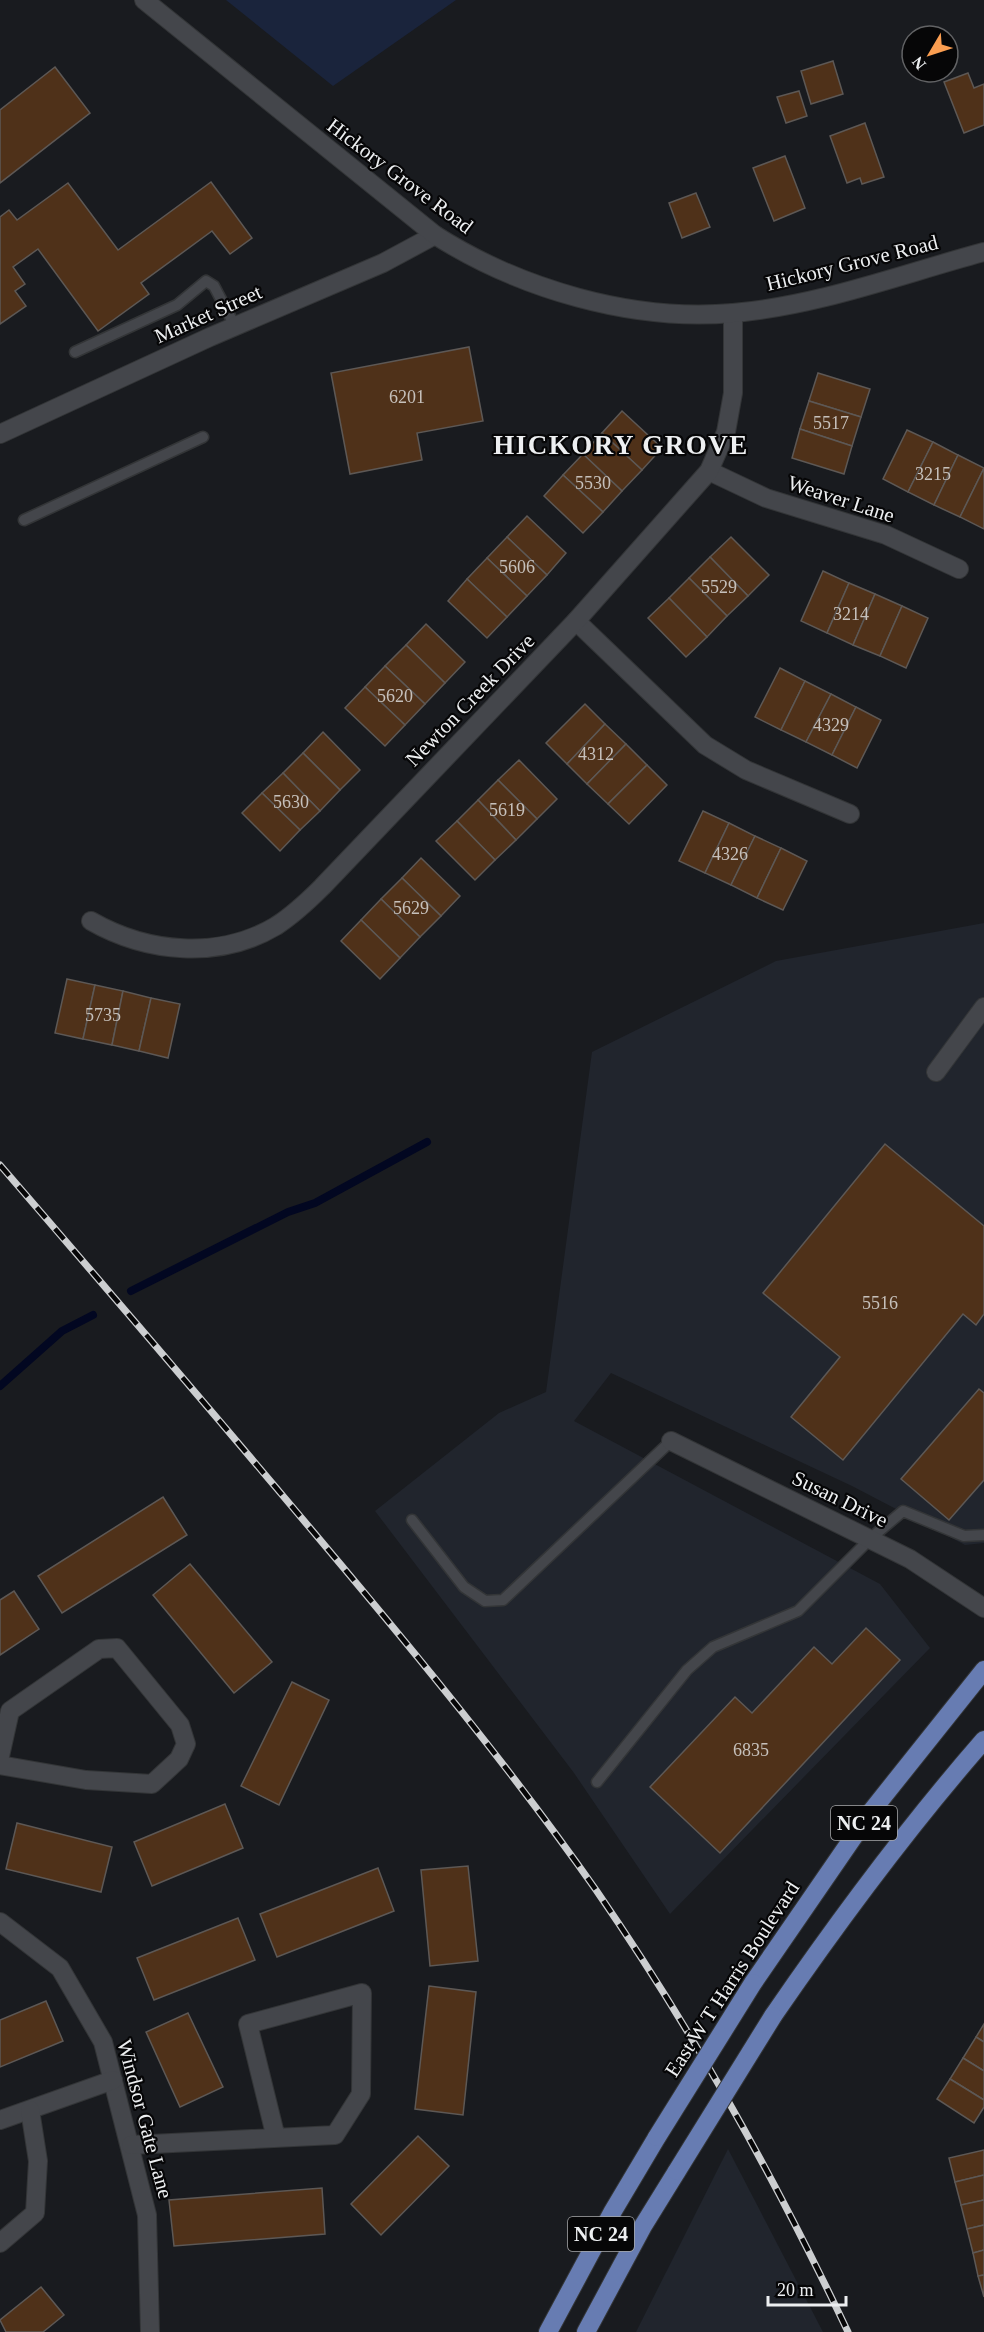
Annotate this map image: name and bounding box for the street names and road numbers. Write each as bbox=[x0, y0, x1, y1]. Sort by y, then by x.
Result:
street label: Hickory Grove Road bbox=[322, 113, 478, 239]
street label: Hickory Grove Road bbox=[764, 230, 941, 296]
street label: Market Street bbox=[151, 280, 266, 348]
street label: Weaver Lane bbox=[785, 470, 897, 528]
street label: Newton Creek Drive bbox=[401, 629, 539, 771]
street label: Susan Drive bbox=[788, 1466, 892, 1532]
road number: NC 24 bbox=[831, 1806, 897, 1840]
street label: East W T Harris Boulevard bbox=[660, 1876, 804, 2081]
street label: Windsor Gate Lane bbox=[112, 2037, 178, 2201]
road number: NC 24 bbox=[568, 2217, 634, 2251]

